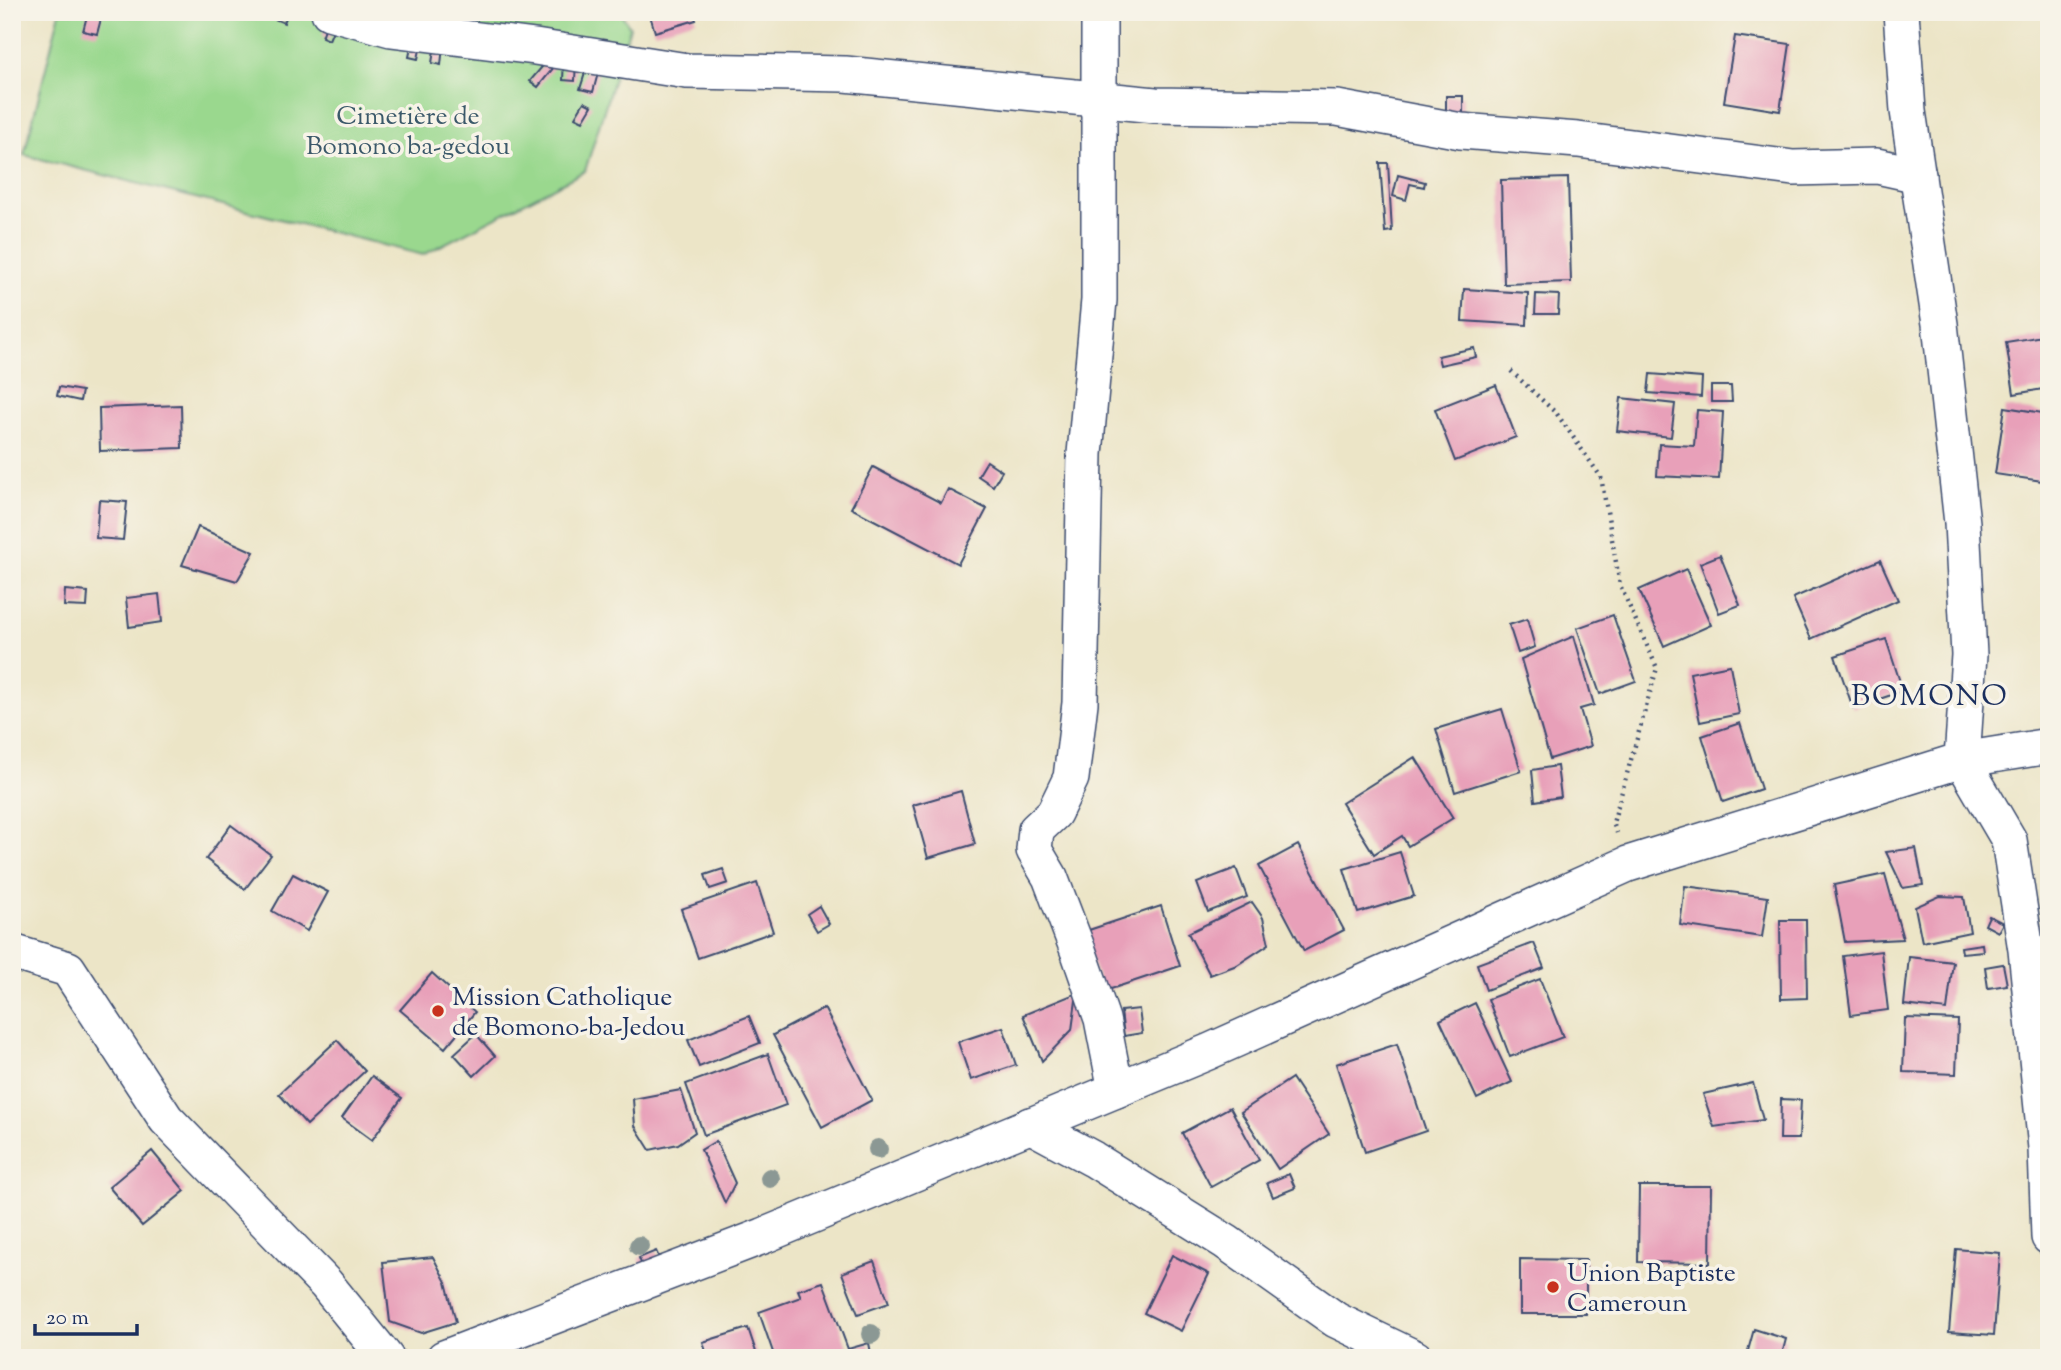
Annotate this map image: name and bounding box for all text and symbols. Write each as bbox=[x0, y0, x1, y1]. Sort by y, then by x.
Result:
park label: Cimetière de Bomono ba-gedou bbox=[306, 99, 510, 166]
district label: BOMONO bbox=[1851, 676, 2009, 719]
place label: Mission Catholique de Bomono-ba-Jedou bbox=[452, 980, 685, 1047]
marker: Mission Catholique de Bomono-ba-Jedou bbox=[430, 1003, 446, 1019]
place label: Union Baptiste Cameroun bbox=[1567, 1256, 1736, 1323]
marker: Union Baptiste Cameroun bbox=[1545, 1279, 1561, 1295]
scale bar bbox=[35, 1293, 136, 1337]
text: 20 m bbox=[46, 1304, 89, 1334]

